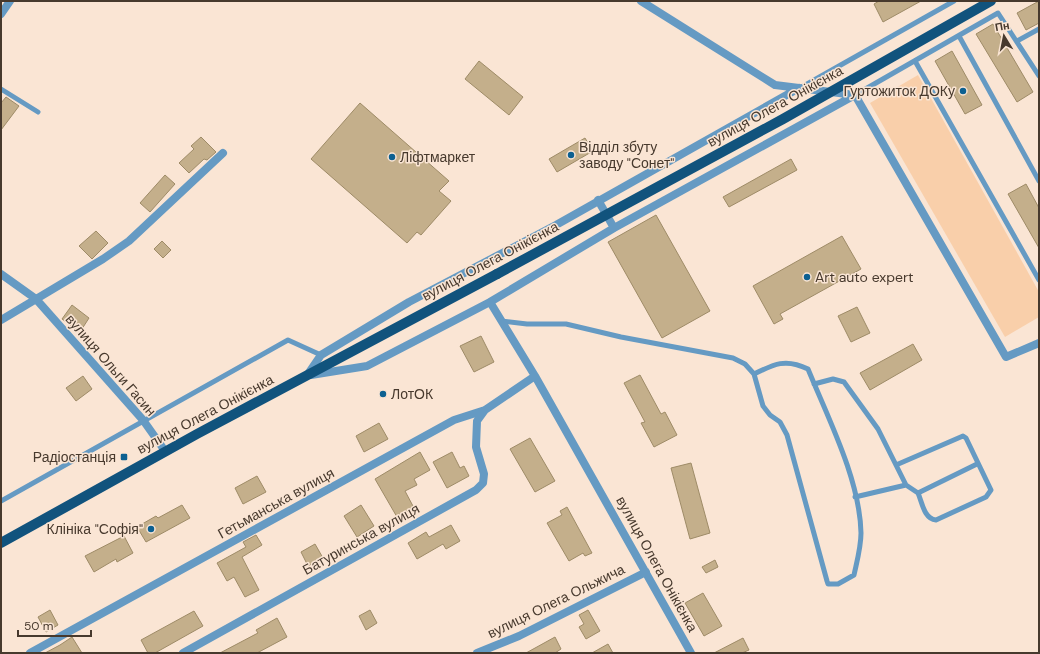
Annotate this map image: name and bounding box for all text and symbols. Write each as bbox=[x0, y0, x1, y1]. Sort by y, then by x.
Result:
north arrow bbox=[984, 16, 1024, 56]
text: Пн bbox=[994, 18, 1011, 34]
street label: вулиця Олега Онікієнка bbox=[704, 61, 846, 151]
place label: Гуртожиток ДОКу bbox=[844, 82, 955, 100]
marker: Гуртожиток ДОКу bbox=[958, 86, 968, 96]
place label: Відділ збуту заводу "Сонет" bbox=[579, 138, 674, 172]
place label: Ліфтмаркет bbox=[400, 148, 476, 166]
marker: Відділ збуту заводу "Сонет" bbox=[566, 150, 576, 160]
marker: Ліфтмаркет bbox=[387, 152, 397, 162]
street label: вулиця Олега Онікієнка bbox=[419, 217, 562, 305]
place label: Art auto expert bbox=[815, 268, 914, 286]
marker: Art auto expert bbox=[802, 272, 812, 282]
street label: вулиця Ольги Гасин bbox=[62, 310, 160, 420]
street label: вулиця Олега Онікієнка bbox=[134, 370, 277, 458]
place label: ЛотОК bbox=[391, 385, 434, 403]
marker: ЛотОК bbox=[378, 389, 388, 399]
place label: Радіостанція bbox=[33, 448, 116, 466]
marker: Радіостанція bbox=[119, 452, 129, 462]
street label: Гетьманська вулиця bbox=[215, 464, 337, 542]
street label: вулиця Олега Онікієнка bbox=[612, 493, 702, 635]
street label: Батуринська вулиця bbox=[299, 499, 423, 579]
place label: Клініка "Софія" bbox=[47, 520, 143, 538]
marker: Клініка "Софія" bbox=[146, 524, 156, 534]
street label: вулиця Олега Ольжича bbox=[484, 560, 628, 642]
scale bar bbox=[18, 612, 91, 638]
text: 50 m bbox=[24, 618, 53, 634]

